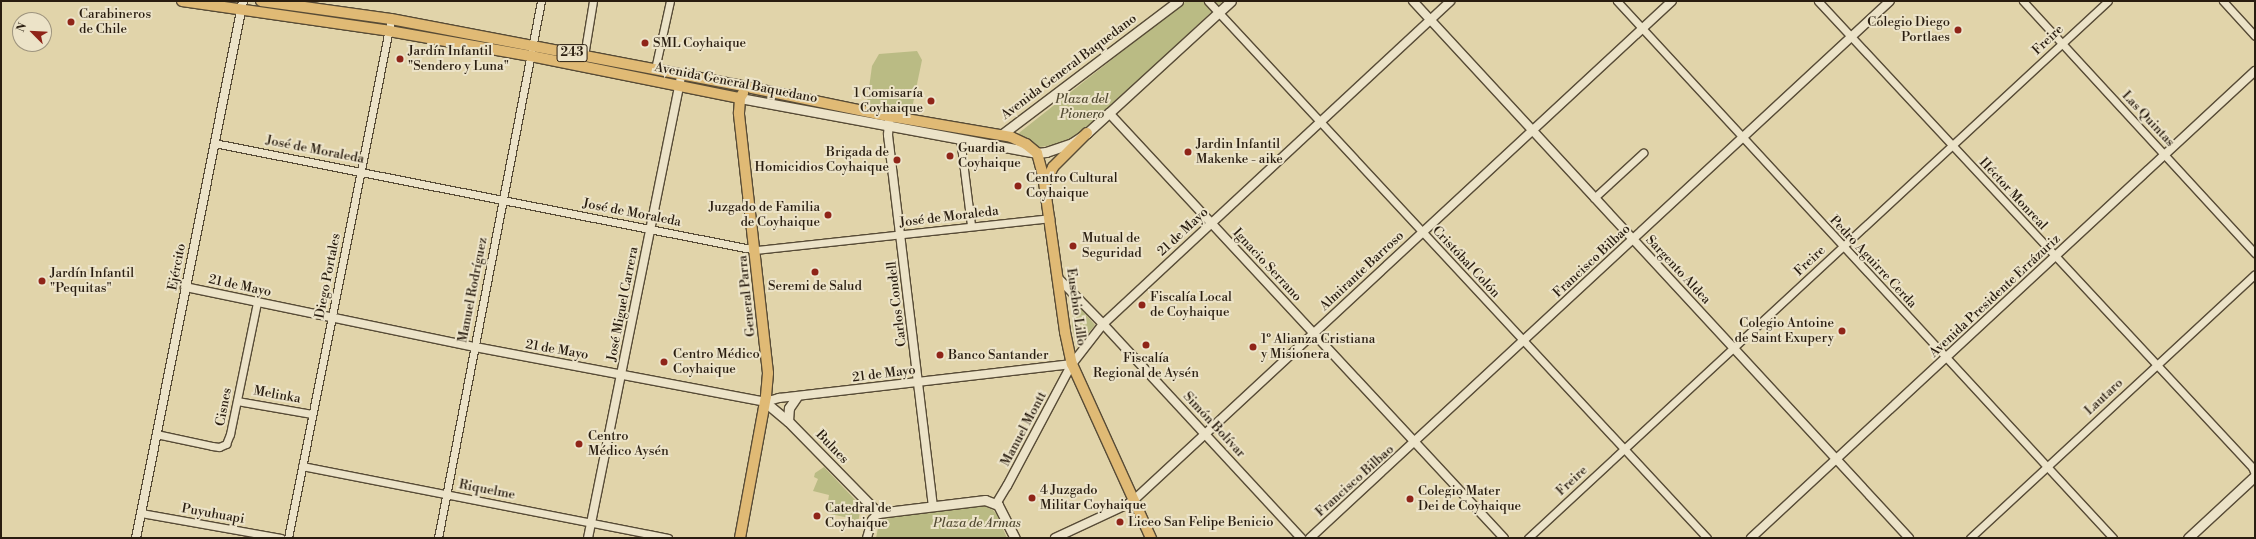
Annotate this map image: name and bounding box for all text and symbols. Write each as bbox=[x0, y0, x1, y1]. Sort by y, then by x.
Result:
place label: Carabineros de Chile bbox=[79, 7, 151, 38]
street label: Avenida General Baquedano bbox=[998, 11, 1140, 123]
north arrow bbox=[12, 12, 52, 52]
place label: Colegio Diego Portlaes bbox=[1867, 15, 1950, 46]
marker: Carabineros de Chile bbox=[66, 17, 76, 27]
text: N bbox=[14, 21, 30, 34]
street label: Freire bbox=[2029, 22, 2067, 58]
marker: Colegio Diego Portlaes bbox=[1953, 25, 1963, 35]
place label: SML Coyhaique bbox=[653, 35, 746, 51]
marker: SML Coyhaique bbox=[640, 38, 650, 48]
road number: 243 bbox=[556, 43, 588, 63]
place label: Jardín Infantil "Sendero y Luna" bbox=[408, 44, 509, 75]
marker: Jardín Infantil "Sendero y Luna" bbox=[395, 54, 405, 64]
street label: Avenida General Baquedano bbox=[653, 60, 819, 106]
place label: 1 Comisaría Coyhaique bbox=[854, 86, 923, 117]
street label: Las Quintas bbox=[2118, 88, 2178, 150]
park label: Plaza del Pionero bbox=[1055, 92, 1109, 123]
marker: 1 Comisaría Coyhaique bbox=[926, 96, 936, 106]
street label: José de Moraleda bbox=[265, 133, 365, 167]
place label: Jardin Infantil Makenke - aike bbox=[1196, 137, 1283, 168]
place label: Guardia Coyhaique bbox=[958, 141, 1021, 172]
place label: Brigada de Homicidios Coyhaique bbox=[754, 145, 889, 176]
marker: Jardin Infantil Makenke - aike bbox=[1183, 147, 1193, 157]
marker: Guardia Coyhaique bbox=[945, 151, 955, 161]
marker: Brigada de Homicidios Coyhaique bbox=[892, 155, 902, 165]
street label: Héctor Monreal bbox=[1976, 155, 2050, 233]
place label: Centro Cultural Coyhaique bbox=[1026, 171, 1117, 202]
marker: Centro Cultural Coyhaique bbox=[1013, 181, 1023, 191]
street label: José de Moraleda bbox=[582, 196, 682, 230]
place label: Juzgado de Familia de Coyhaique bbox=[709, 200, 820, 231]
street label: José de Moraleda bbox=[899, 203, 999, 231]
street label: 21 de Mayo bbox=[1154, 205, 1212, 259]
marker: Juzgado de Familia de Coyhaique bbox=[823, 210, 833, 220]
street label: Pedro Aguirre Cerda bbox=[1826, 213, 1920, 311]
street label: Francisco Bilbao bbox=[1550, 221, 1634, 301]
street label: Cristóbal Colón bbox=[1429, 223, 1503, 301]
street label: Ignacio Serrano bbox=[1229, 225, 1305, 305]
street label: Almirante Barroso bbox=[1317, 228, 1407, 314]
place label: Mutual de Seguridad bbox=[1082, 231, 1142, 262]
street label: Avenida Presidente Errázuriz bbox=[1926, 231, 2064, 361]
street label: Diego Portales bbox=[312, 232, 344, 320]
street label: Sargento Aldea bbox=[1642, 232, 1714, 308]
street label: Manuel Rodríguez bbox=[455, 236, 491, 344]
marker: Mutual de Seguridad bbox=[1067, 240, 1079, 252]
street label: Ejército bbox=[165, 242, 189, 292]
street label: Freire bbox=[1791, 243, 1829, 279]
street label: José Miguel Carrera bbox=[604, 245, 642, 363]
street label: General Parra bbox=[735, 254, 759, 338]
street label: Carlos Condell bbox=[884, 260, 910, 348]
place label: Jardín Infantil "Pequitas" bbox=[50, 266, 134, 297]
marker: Seremi de Salud bbox=[810, 267, 820, 277]
street label: Eusebio Lillo bbox=[1063, 267, 1089, 347]
street label: 21 de Mayo bbox=[207, 272, 273, 300]
marker: Jardín Infantil "Pequitas" bbox=[37, 276, 47, 286]
place label: Seremi de Salud bbox=[768, 278, 862, 294]
place label: Fiscalía Local de Coyhaique bbox=[1150, 290, 1232, 321]
marker: Fiscalía Local de Coyhaique bbox=[1137, 300, 1147, 310]
place label: Colegio Antoine de Saint Exupery bbox=[1735, 316, 1834, 347]
marker: Colegio Antoine de Saint Exupery bbox=[1837, 326, 1847, 336]
place label: 1º Alianza Cristiana y Misionera bbox=[1261, 332, 1375, 363]
street label: 21 de Mayo bbox=[524, 337, 590, 363]
marker: Fiscalía Regional de Aysén bbox=[1141, 340, 1151, 350]
marker: 1º Alianza Cristiana y Misionera bbox=[1248, 342, 1258, 352]
place label: Centro Médico Coyhaique bbox=[673, 347, 760, 378]
place label: Banco Santander bbox=[948, 347, 1049, 363]
marker: Banco Santander bbox=[935, 350, 945, 360]
place label: Fiscalía Regional de Aysén bbox=[1093, 351, 1199, 382]
marker: Centro Médico Coyhaique bbox=[658, 356, 670, 368]
street label: 21 de Mayo bbox=[851, 362, 917, 386]
street label: Lautaro bbox=[2082, 375, 2126, 419]
street label: Melinka bbox=[252, 383, 302, 407]
street label: Cisnes bbox=[213, 386, 235, 428]
street label: Manuel Montt bbox=[998, 389, 1050, 469]
street label: Simón Bolívar bbox=[1180, 389, 1248, 461]
street label: Bulnes bbox=[812, 427, 852, 467]
place label: Centro Médico Aysén bbox=[588, 429, 669, 460]
marker: Centro Médico Aysén bbox=[573, 438, 585, 450]
street label: Francisco Bilbao bbox=[1313, 442, 1397, 520]
street label: Freire bbox=[1553, 463, 1591, 499]
street label: Riquelme bbox=[457, 477, 517, 503]
place label: 4 Juzgado Militar Coyhaique bbox=[1040, 483, 1146, 514]
place label: Colegio Mater Dei de Coyhaique bbox=[1418, 484, 1521, 515]
marker: 4 Juzgado Militar Coyhaique bbox=[1027, 493, 1037, 503]
marker: Colegio Mater Dei de Coyhaique bbox=[1405, 494, 1415, 504]
street label: Puyuhuapi bbox=[180, 501, 246, 527]
place label: Catedral de Coyhaique bbox=[825, 501, 892, 532]
marker: Catedral de Coyhaique bbox=[812, 511, 822, 521]
place label: Liceo San Felipe Benicio bbox=[1128, 514, 1274, 530]
park label: Plaza de Armas bbox=[933, 515, 1021, 531]
marker: Liceo San Felipe Benicio bbox=[1115, 517, 1125, 527]

